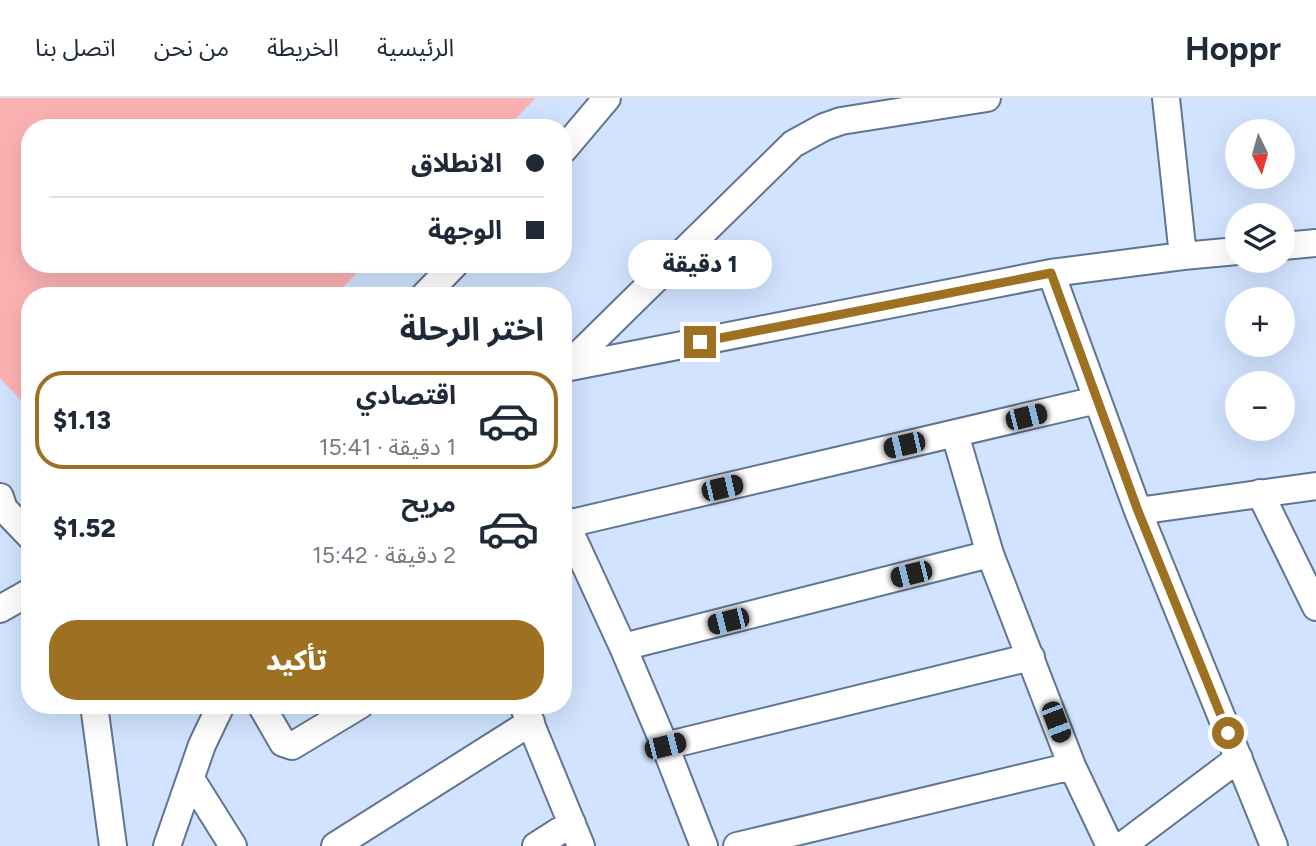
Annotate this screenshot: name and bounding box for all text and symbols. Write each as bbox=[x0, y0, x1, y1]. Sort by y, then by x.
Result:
text: Hoppr bbox=[1185, 29, 1281, 68]
text: اتصل بنا bbox=[35, 33, 116, 62]
text: من نحن bbox=[154, 33, 229, 62]
text: الخريطة bbox=[267, 33, 339, 62]
text: الرئيسية bbox=[377, 33, 454, 62]
north arrow bbox=[1225, 119, 1295, 189]
map controls bbox=[1225, 119, 1295, 441]
text: الانطلاق bbox=[411, 147, 502, 179]
button: layers bbox=[1225, 203, 1295, 273]
text: الوجهة bbox=[428, 214, 502, 246]
callout: 1 دقيقة bbox=[628, 240, 772, 289]
text: 1 دقيقة bbox=[662, 250, 738, 278]
button: + bbox=[1225, 287, 1295, 357]
text: اختر الرحلة bbox=[400, 310, 544, 348]
route end bbox=[684, 326, 716, 358]
button: − bbox=[1225, 371, 1295, 441]
text: اقتصادي bbox=[356, 379, 456, 411]
icon: car bbox=[477, 389, 540, 452]
car bbox=[1004, 402, 1049, 432]
text: $1.13 bbox=[53, 404, 111, 436]
car bbox=[882, 430, 927, 460]
text: 1 دقيقة · 15:41 bbox=[319, 433, 456, 461]
car bbox=[700, 473, 745, 503]
text: مريح bbox=[401, 487, 456, 519]
icon: car bbox=[477, 497, 540, 560]
text: $1.52 bbox=[53, 512, 116, 544]
text: 2 دقيقة · 15:42 bbox=[312, 541, 456, 569]
car bbox=[889, 559, 934, 589]
car bbox=[706, 606, 751, 636]
button: تأكيد bbox=[49, 620, 544, 700]
car bbox=[1039, 699, 1074, 745]
route start bbox=[1212, 717, 1244, 749]
car bbox=[643, 731, 688, 761]

